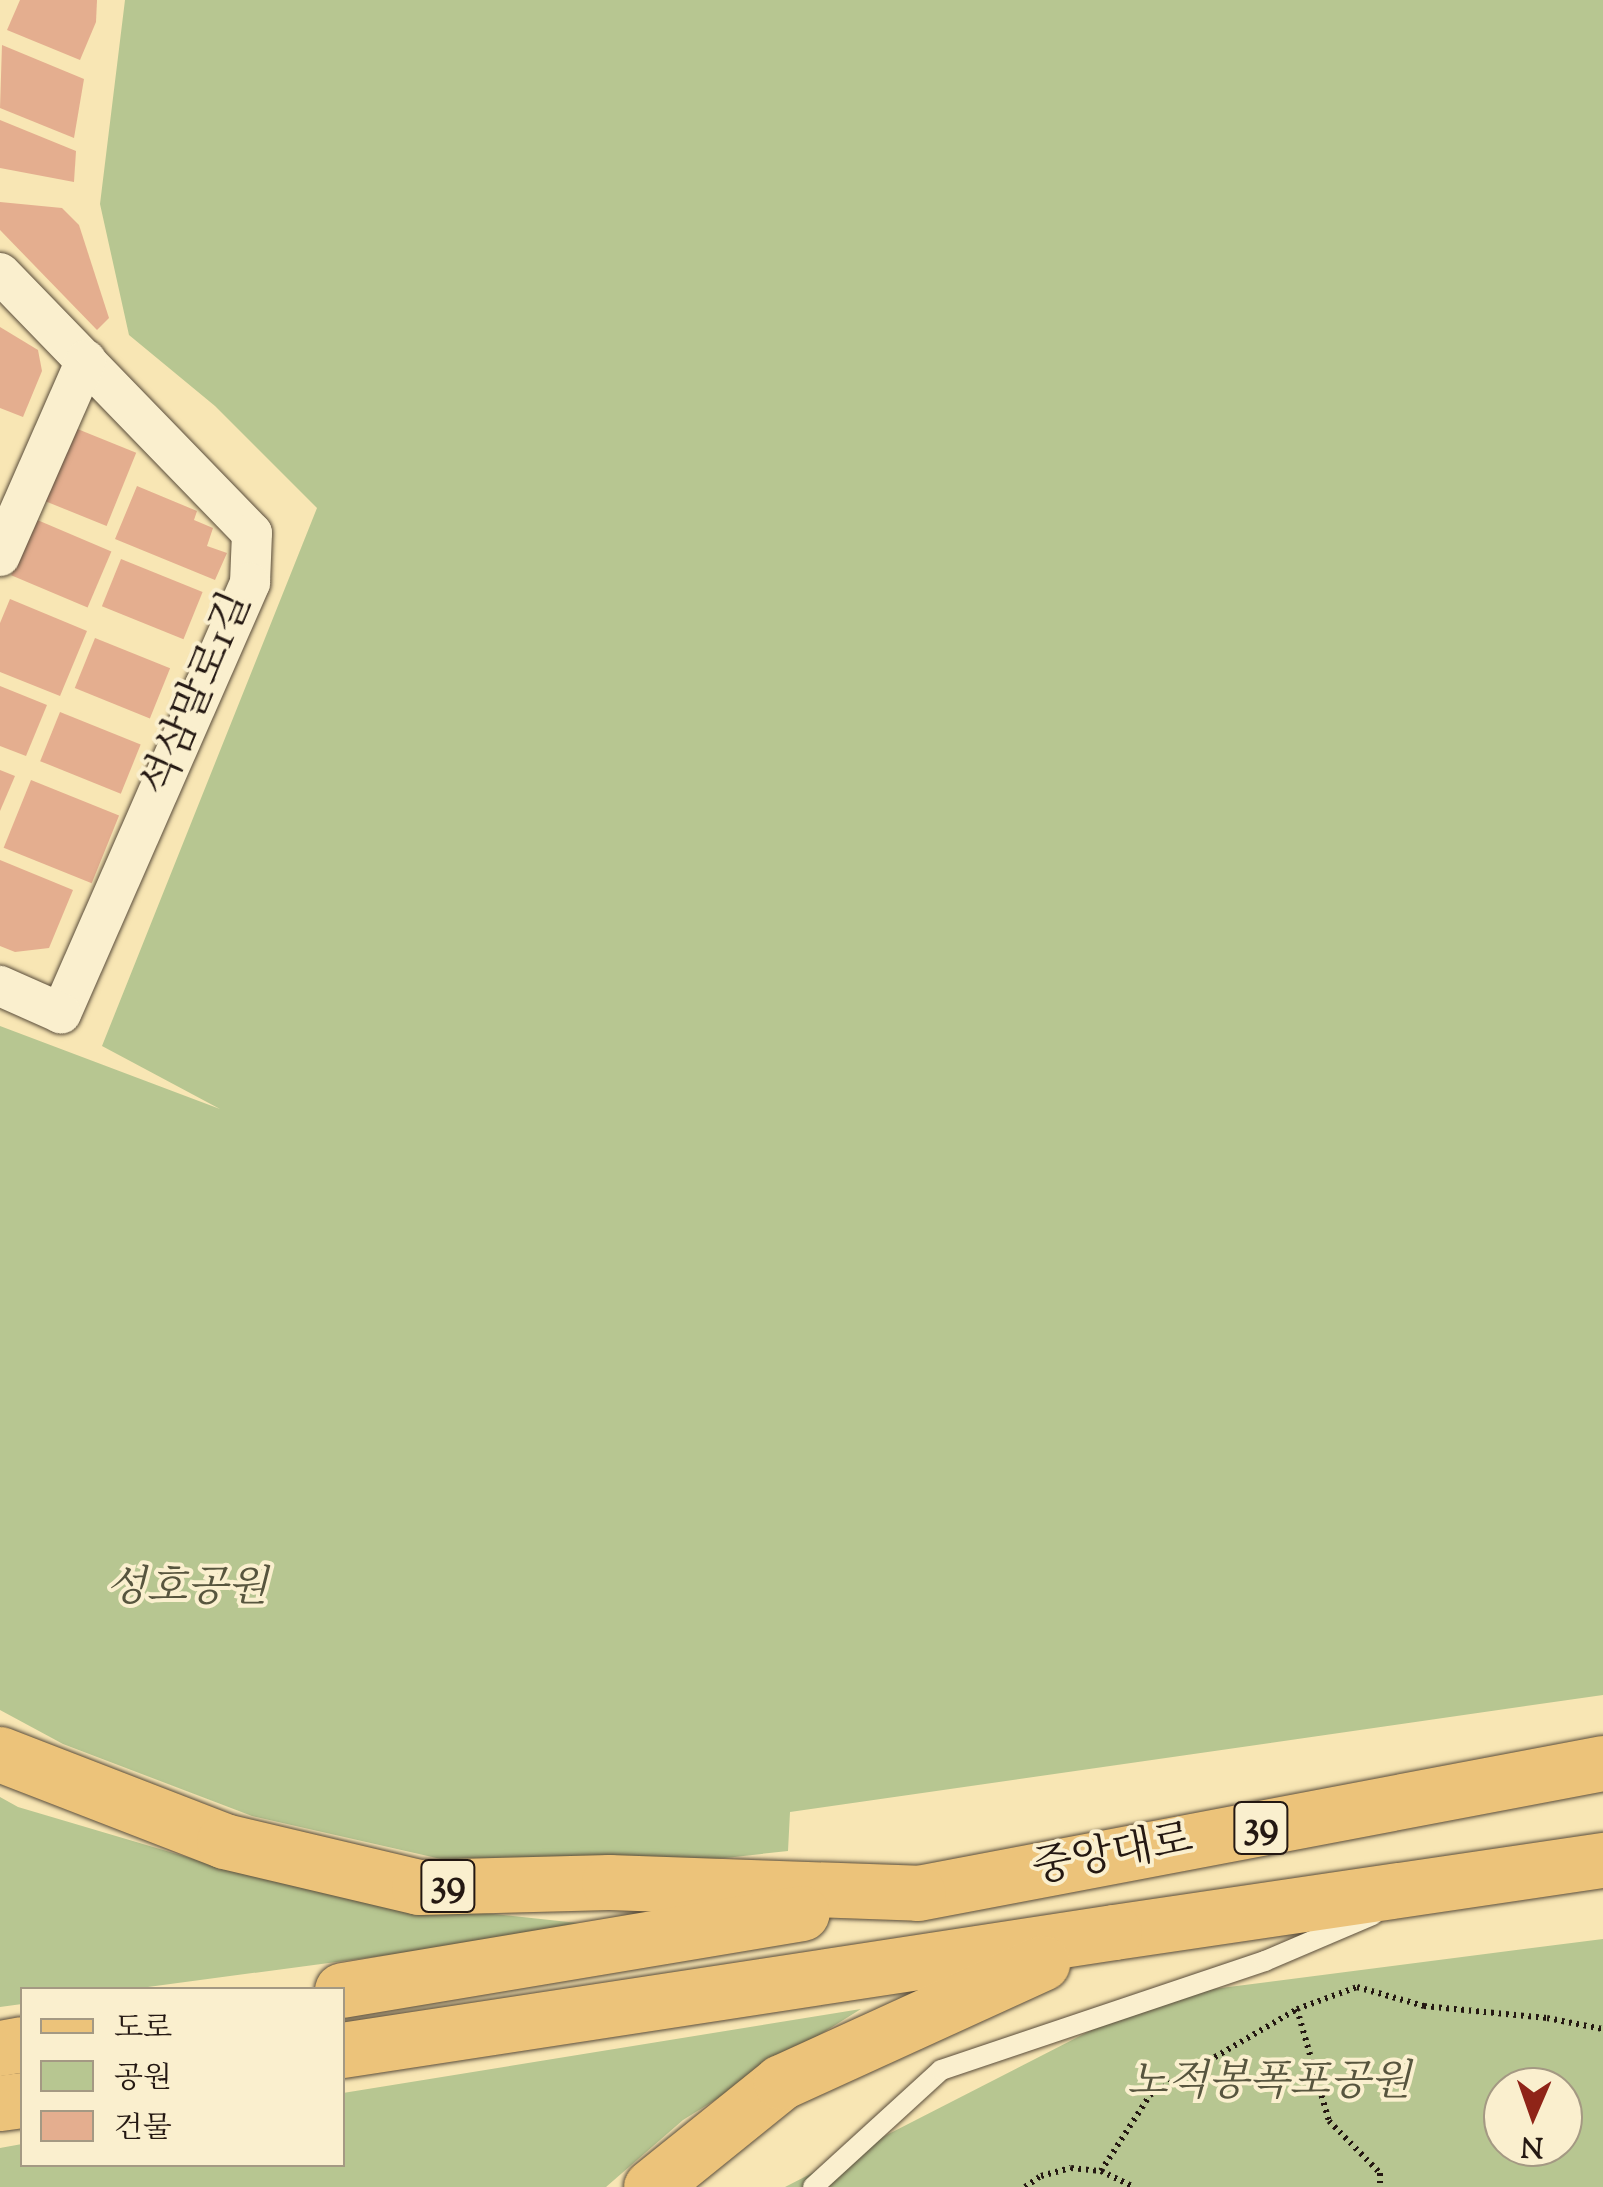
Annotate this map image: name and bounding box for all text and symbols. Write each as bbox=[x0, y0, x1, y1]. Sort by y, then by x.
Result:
street label: 석삼말로1길 bbox=[133, 585, 265, 805]
park label: 성호공원 bbox=[106, 1565, 268, 1615]
road number: 39 bbox=[1231, 1793, 1291, 1863]
street label: 중앙대로 bbox=[1029, 1816, 1197, 1896]
road number: 39 bbox=[418, 1851, 478, 1921]
legend bbox=[20, 1987, 345, 2167]
text: 도로 bbox=[114, 2008, 172, 2051]
text: 공원 bbox=[114, 2058, 172, 2101]
park label: 노적봉폭포공원 bbox=[1127, 2059, 1411, 2109]
north arrow bbox=[1483, 2067, 1583, 2167]
text: 건물 bbox=[114, 2108, 172, 2151]
text: N bbox=[1520, 2125, 1544, 2165]

